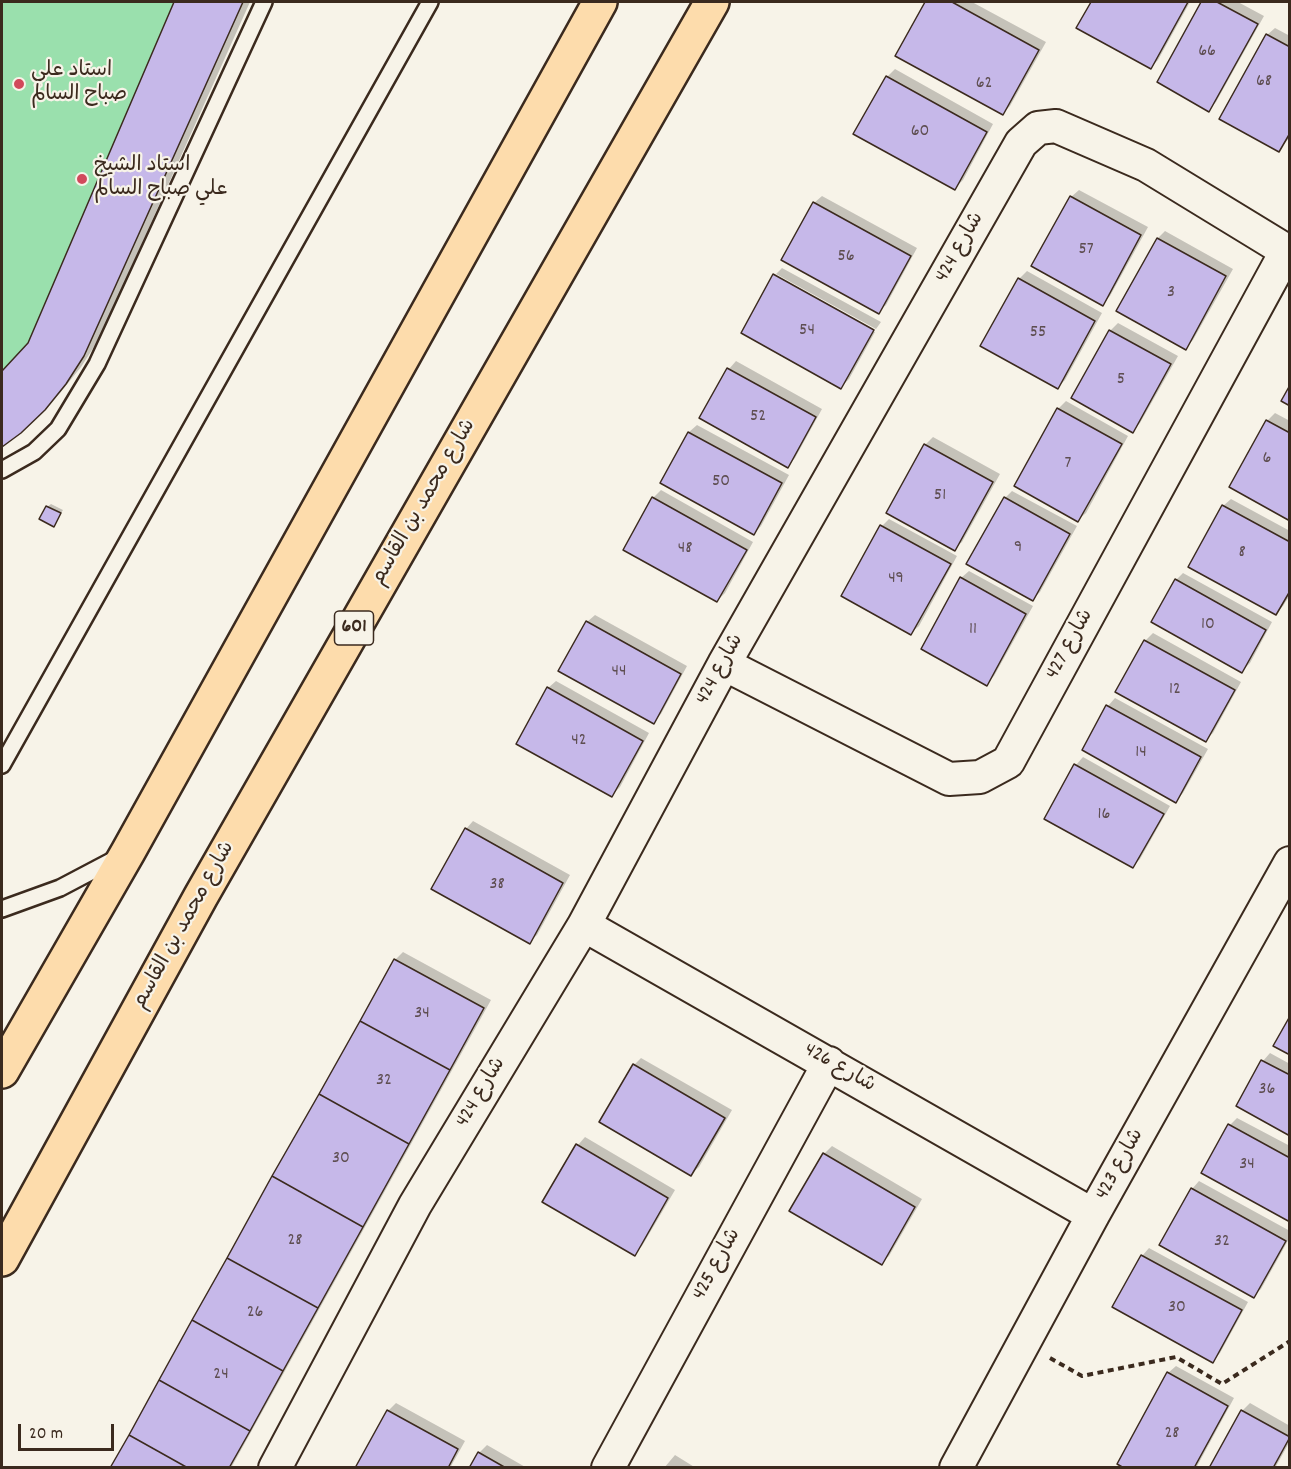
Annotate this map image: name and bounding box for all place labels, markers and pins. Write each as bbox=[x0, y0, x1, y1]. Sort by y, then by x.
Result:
place label: استاد علي صباح السالم bbox=[31, 59, 127, 109]
marker: استاد علي صباح السالم bbox=[12, 77, 26, 91]
place label: استاد الشيخ علي صباح السالم bbox=[94, 154, 227, 204]
marker: استاد الشيخ علي صباح السالم bbox=[75, 172, 89, 186]

